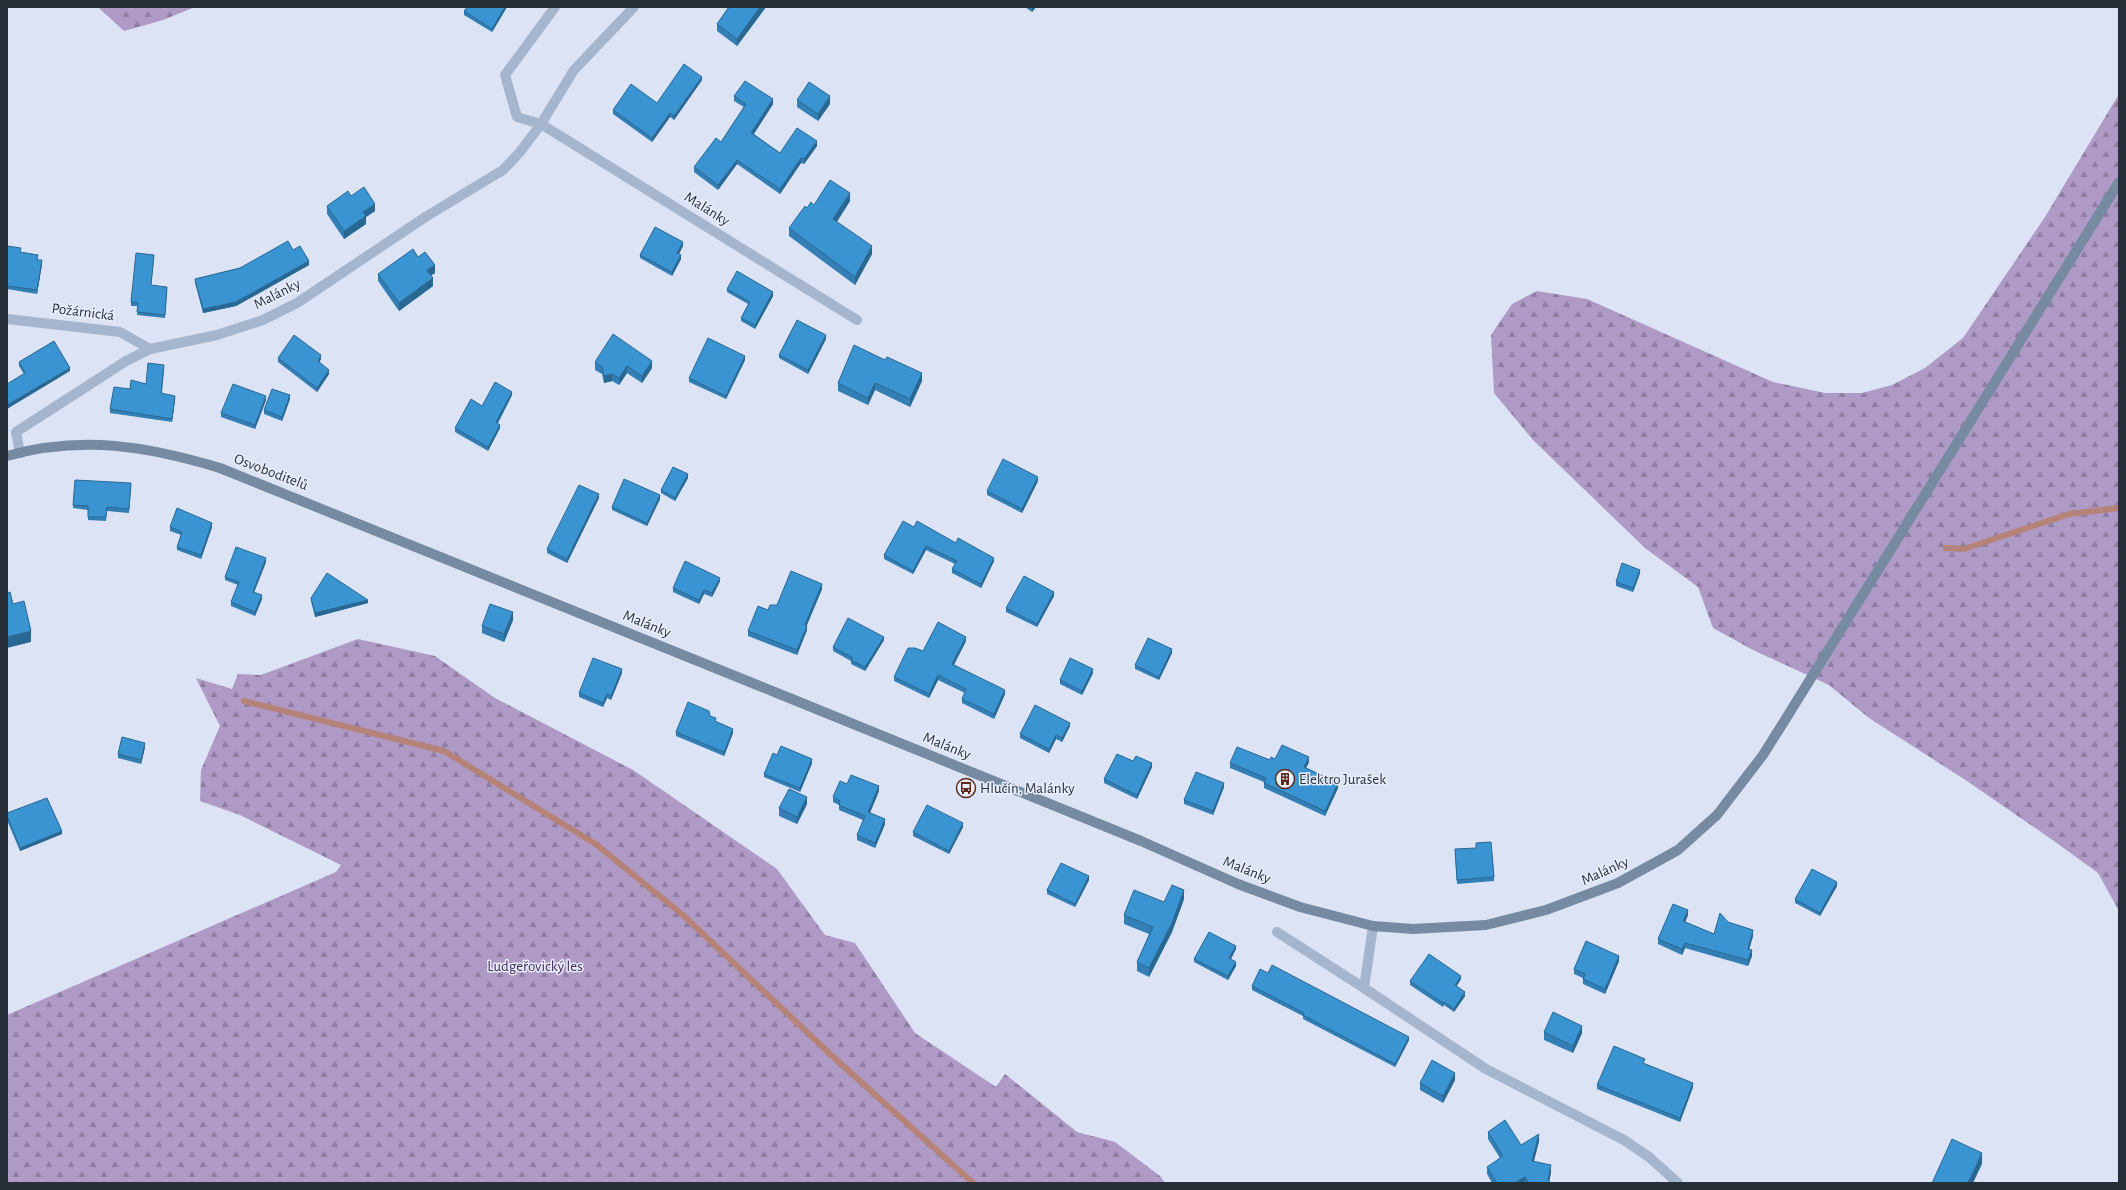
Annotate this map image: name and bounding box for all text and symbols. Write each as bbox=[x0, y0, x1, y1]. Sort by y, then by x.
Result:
street label: Malánky bbox=[682, 189, 733, 229]
street label: Malánky bbox=[251, 276, 303, 312]
street label: Požárnická bbox=[51, 301, 115, 323]
street label: Osvoboditelů bbox=[232, 451, 310, 493]
street label: Malánky bbox=[621, 608, 674, 641]
street label: Malánky bbox=[921, 730, 974, 763]
building icon: Elektro Jurašek bbox=[1274, 768, 1296, 790]
place label: Elektro Jurašek bbox=[1299, 772, 1386, 787]
bus stop icon: Hlučín, Malánky bbox=[955, 777, 977, 799]
place label: Hlučín, Malánky bbox=[980, 781, 1075, 796]
street label: Malánky bbox=[1221, 854, 1274, 887]
street label: Malánky bbox=[1579, 854, 1631, 888]
park label: Ludgeřovický les bbox=[487, 959, 583, 974]

